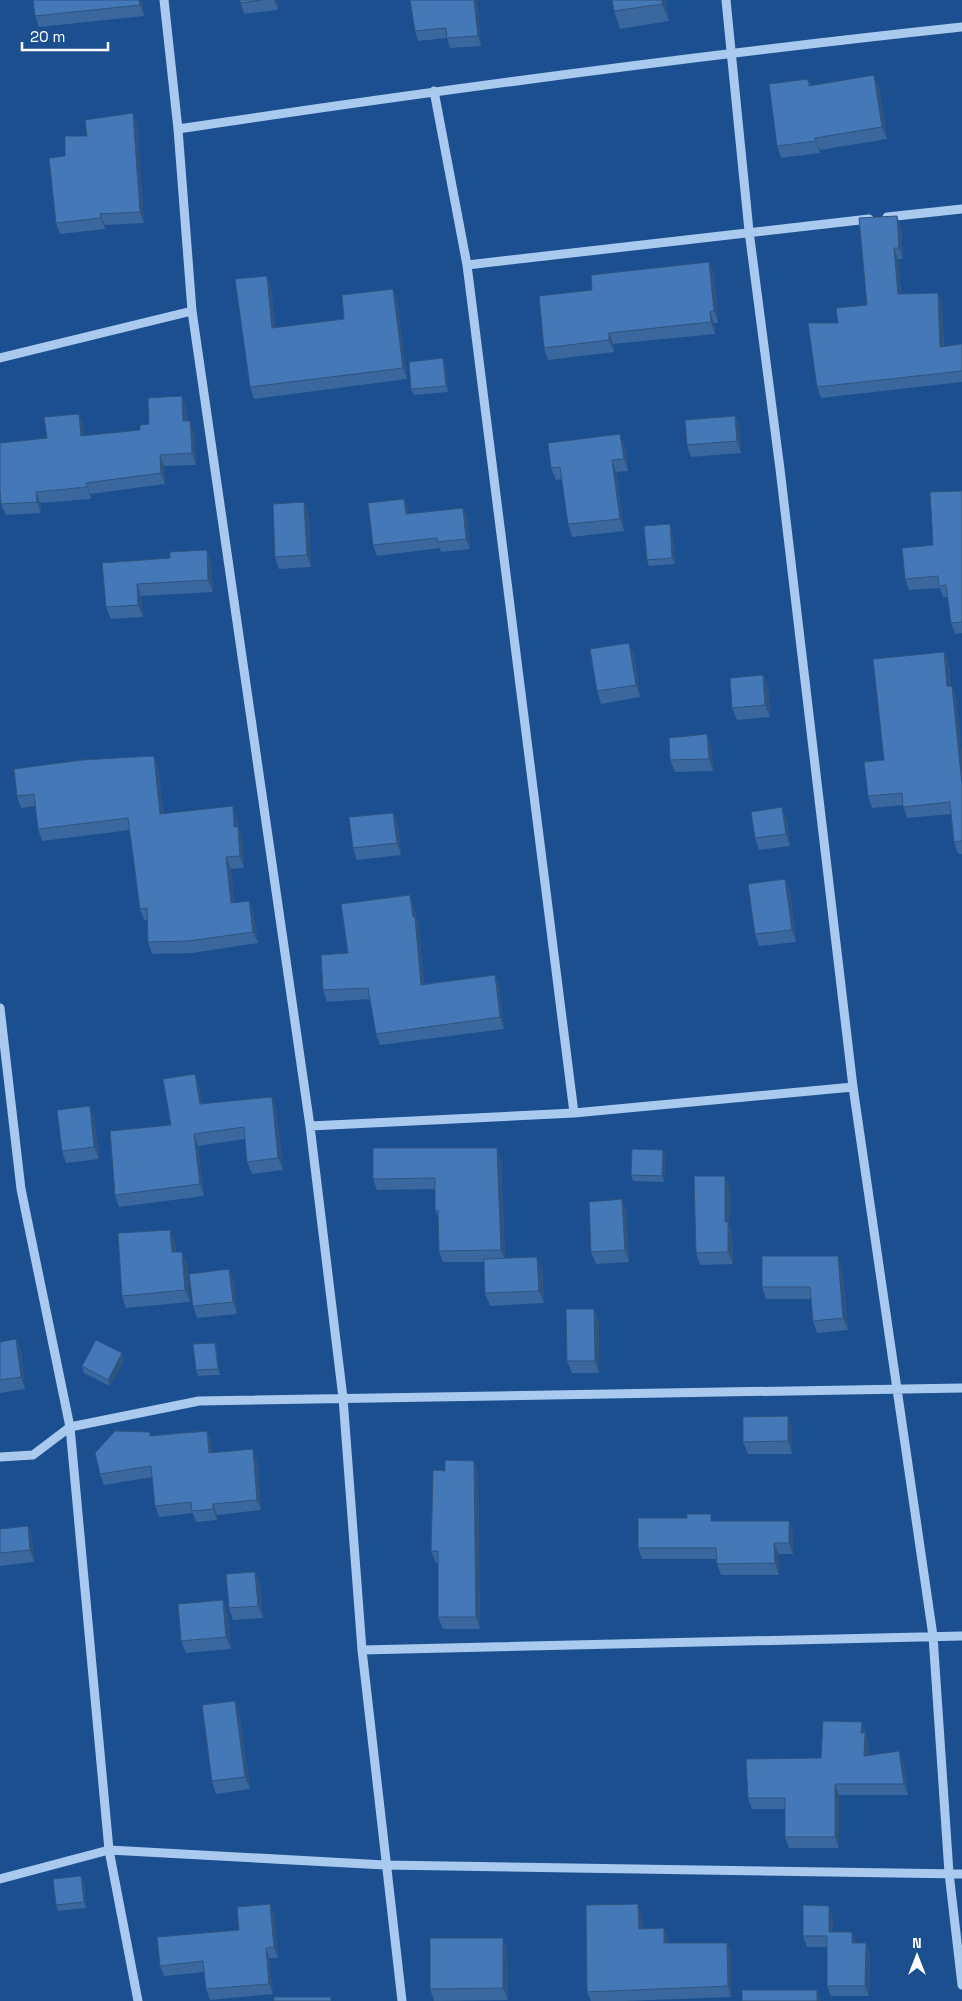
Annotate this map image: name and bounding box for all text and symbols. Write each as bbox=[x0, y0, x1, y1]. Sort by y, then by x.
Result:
scale bar bbox=[22, 20, 109, 52]
text: 20 m bbox=[30, 27, 65, 46]
north arrow bbox=[892, 1931, 942, 1981]
text: N bbox=[912, 1934, 922, 1952]

